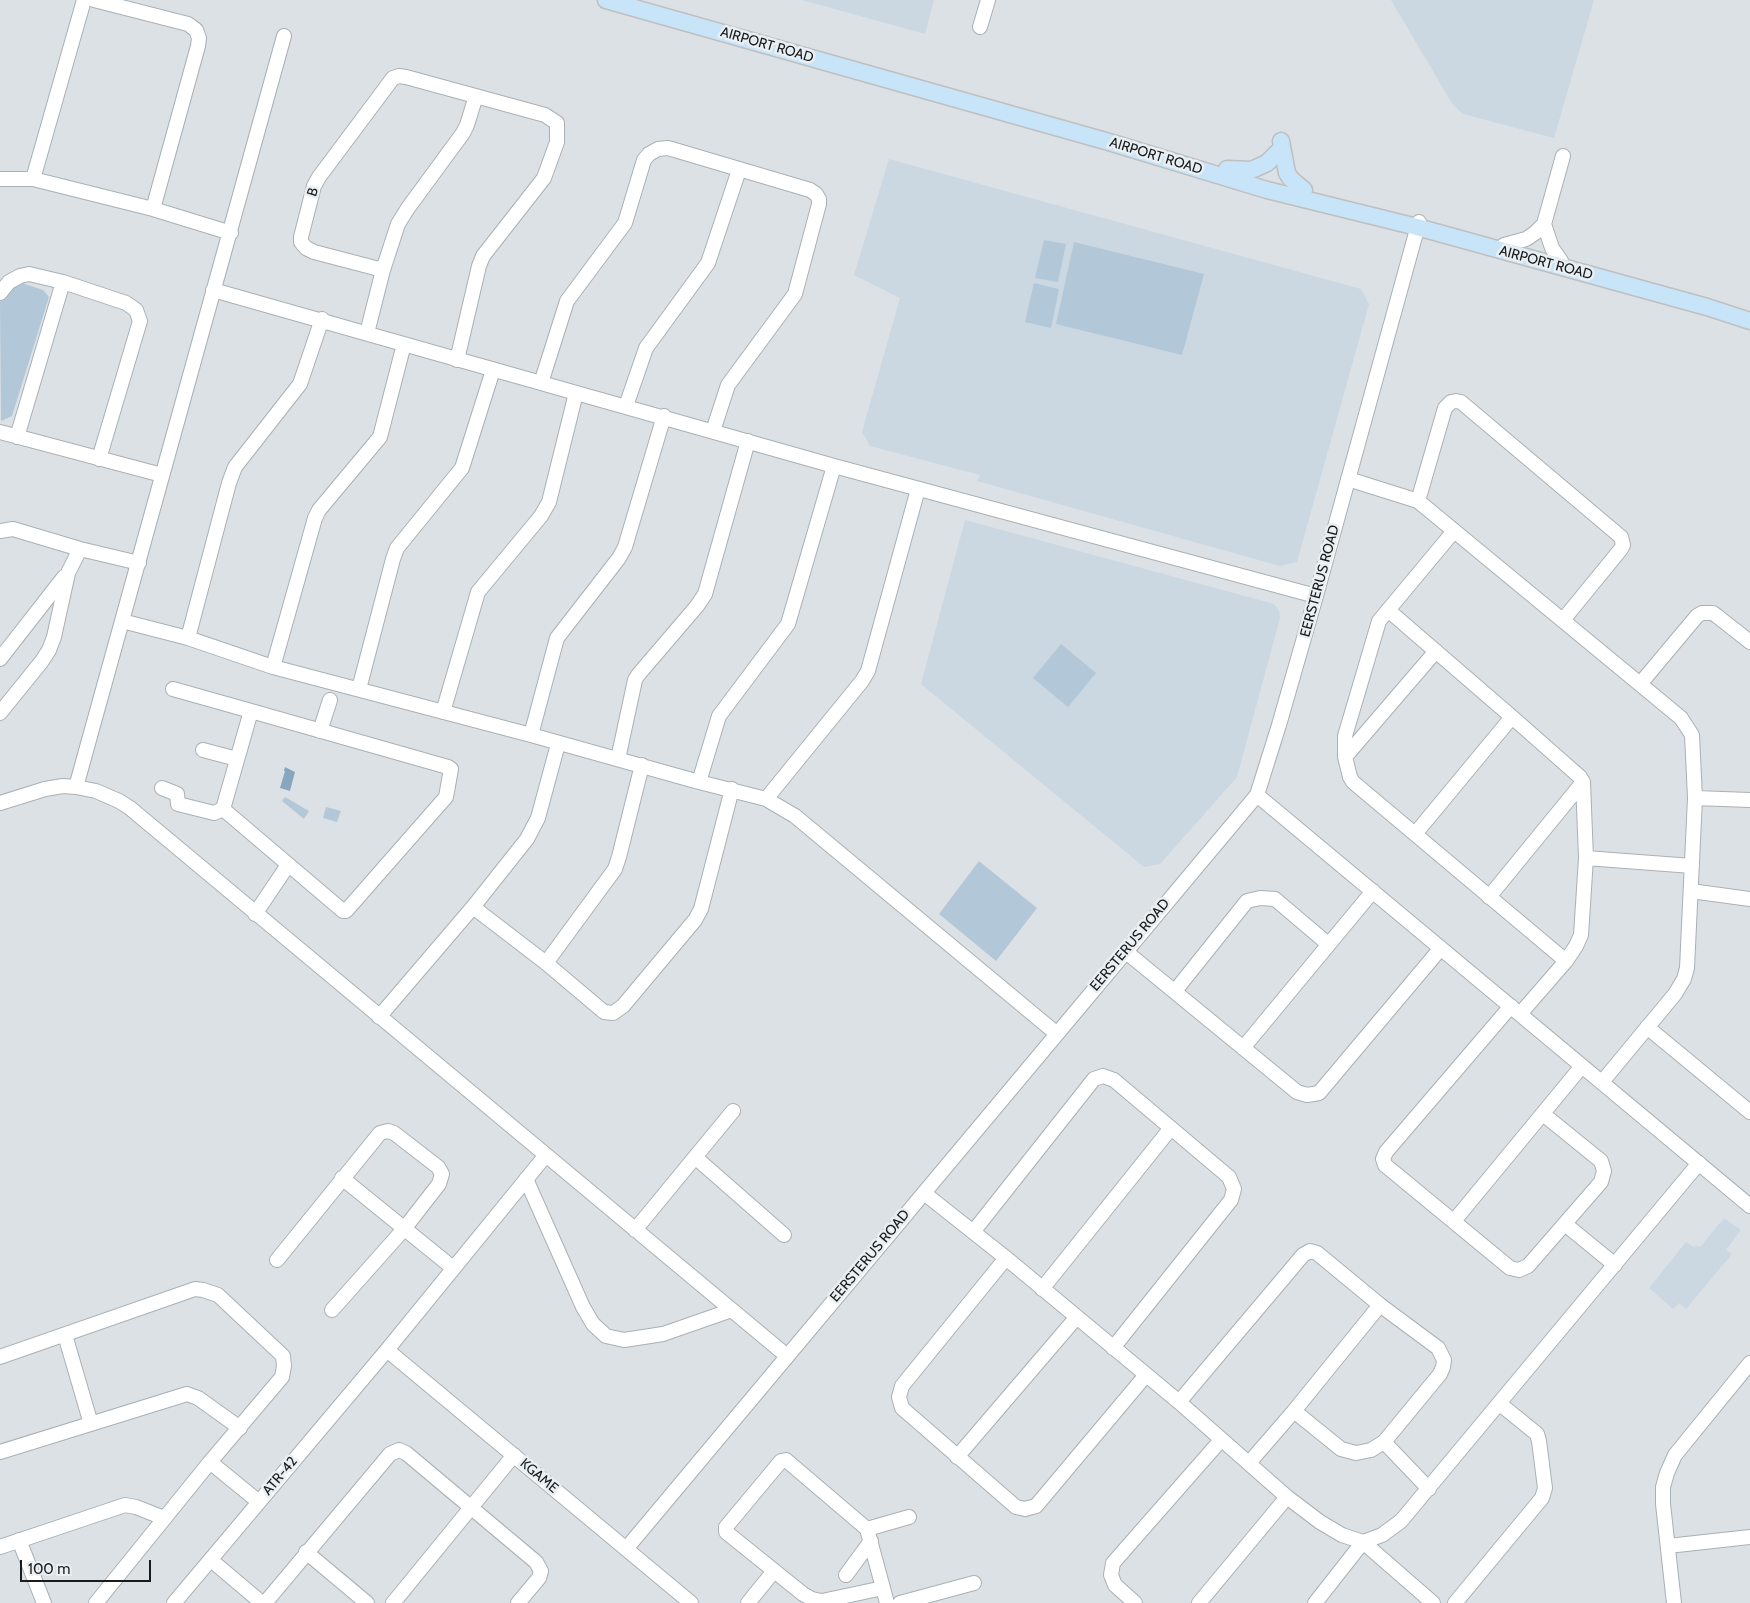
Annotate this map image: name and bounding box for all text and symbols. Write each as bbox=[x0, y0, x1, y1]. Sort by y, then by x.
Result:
street label: AIRPORT ROAD bbox=[718, 24, 816, 66]
street label: AIRPORT ROAD bbox=[1108, 134, 1204, 178]
street label: B bbox=[304, 186, 322, 198]
street label: AIRPORT ROAD bbox=[1497, 242, 1595, 284]
street label: EERSTERUS ROAD bbox=[1297, 523, 1343, 639]
street label: EERSTERUS ROAD bbox=[1087, 896, 1173, 994]
street label: EERSTERUS ROAD bbox=[827, 1207, 913, 1305]
street label: ATR-42 bbox=[259, 1453, 301, 1499]
street label: KGAME bbox=[517, 1455, 561, 1497]
scale bar bbox=[22, 1550, 154, 1582]
text: 100 m bbox=[28, 1560, 70, 1578]

